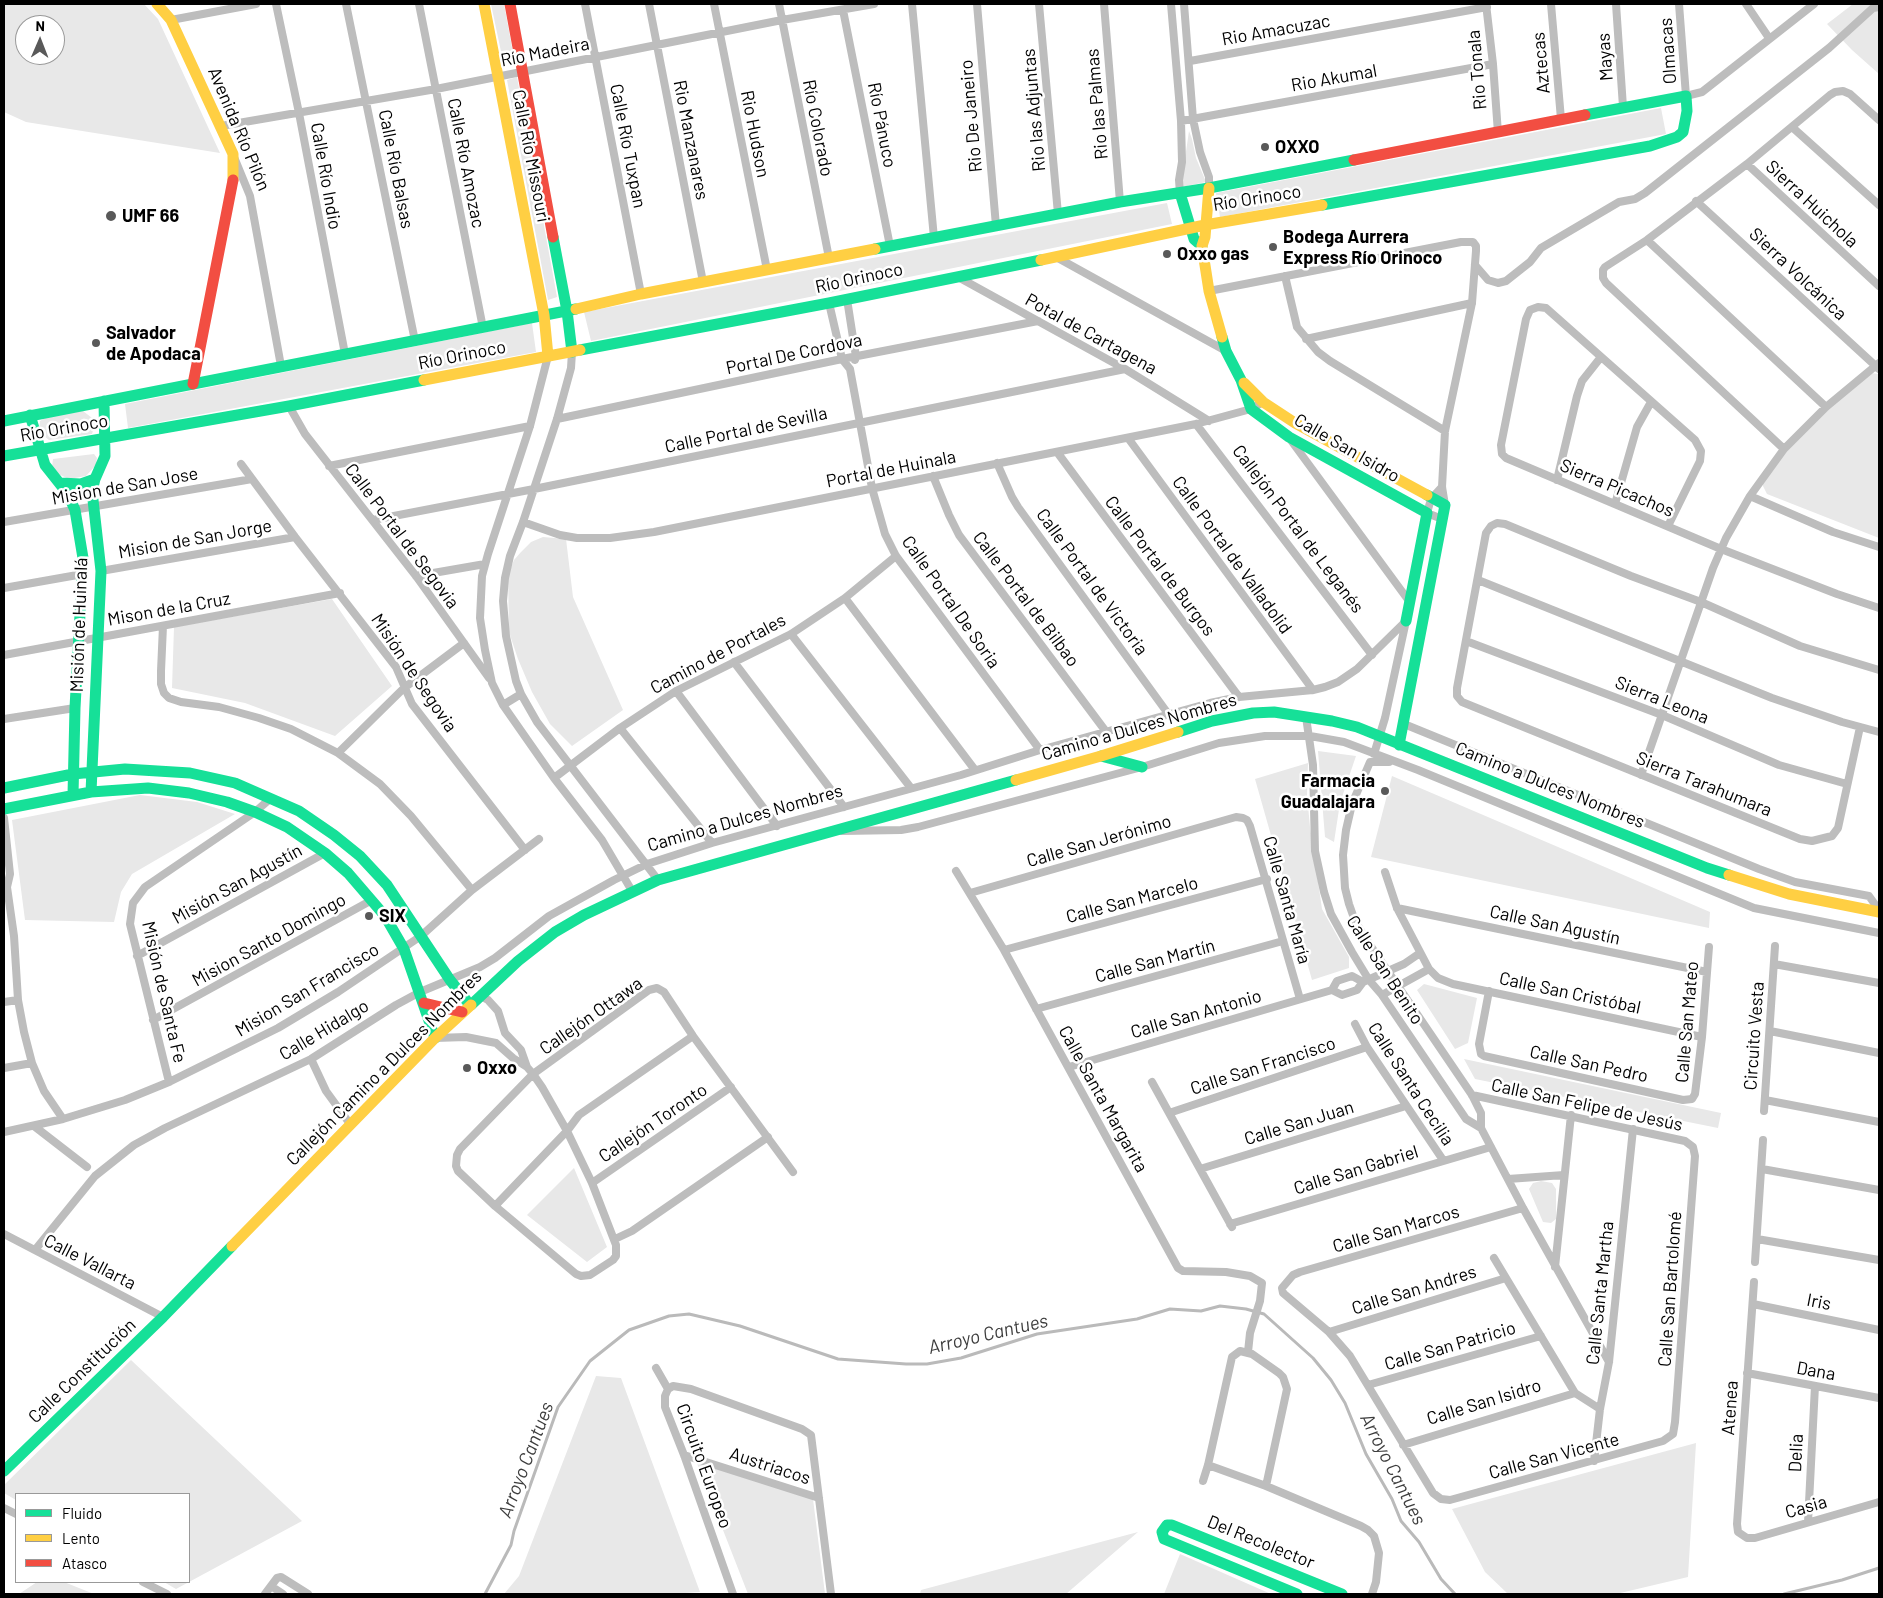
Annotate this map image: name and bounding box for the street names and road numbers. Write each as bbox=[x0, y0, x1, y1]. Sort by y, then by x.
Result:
street label: Rio Amacuzac bbox=[1220, 10, 1332, 50]
street label: Olmacas bbox=[1655, 17, 1681, 85]
street label: Rio Tonala bbox=[1463, 29, 1491, 111]
street label: Aztecas bbox=[1528, 31, 1554, 95]
street label: Mayas bbox=[1593, 32, 1617, 82]
street label: Río Madeira bbox=[499, 33, 591, 71]
street label: Rio las Adjuntas bbox=[1018, 48, 1050, 172]
street label: Rio las Palmas bbox=[1081, 48, 1113, 160]
street label: Rio De Janeiro bbox=[955, 59, 987, 173]
street label: Rio Akumal bbox=[1289, 60, 1379, 96]
street label: Avenida Río Pilón bbox=[203, 64, 275, 194]
street label: Rio Manzanares bbox=[669, 78, 713, 202]
street label: Río Colorado bbox=[798, 78, 838, 178]
street label: Río Pánuco bbox=[863, 80, 901, 170]
street label: Calle Río Tuxpan bbox=[605, 82, 651, 210]
street label: Calle Río Missouri bbox=[508, 88, 554, 224]
street label: Rio Hudson bbox=[736, 89, 774, 179]
street label: Calle Río Amozac bbox=[443, 96, 489, 230]
street label: Calle Río Balsas bbox=[374, 108, 418, 230]
street label: Calle Río Indio bbox=[306, 121, 346, 231]
street label: Sierra Huichola bbox=[1761, 156, 1863, 252]
street label: Río Orinoco bbox=[1211, 180, 1303, 216]
street label: Sierra Volcánica bbox=[1745, 223, 1851, 325]
street label: Río Orinoco bbox=[813, 258, 905, 298]
street label: Potal de Cartagena bbox=[1021, 289, 1161, 379]
street label: Portal De Cordova bbox=[724, 329, 864, 379]
street label: Río Orinoco bbox=[416, 336, 508, 374]
street label: Calle Portal de Sevilla bbox=[663, 402, 829, 458]
street label: Calle San Isidro bbox=[1290, 409, 1404, 487]
street label: Río Orinoco bbox=[18, 410, 110, 446]
street label: Callejón Portal de Leganés bbox=[1228, 441, 1368, 617]
street label: Portal de Huinala bbox=[824, 446, 958, 492]
street label: Sierra Picachos bbox=[1557, 454, 1677, 522]
street label: Calle Portal de Segovia bbox=[340, 459, 464, 613]
street label: Mision de San Jose bbox=[50, 462, 200, 510]
street label: Calle Portal de Valladolid bbox=[1168, 472, 1296, 638]
street label: Calle Portal de Burgos bbox=[1100, 492, 1220, 640]
street label: Calle Portal de Victoria bbox=[1032, 504, 1152, 660]
street label: Mision de San Jorge bbox=[117, 515, 273, 563]
street label: Calle Portal de Bilbao bbox=[968, 527, 1084, 671]
street label: Calle Portal De Soria bbox=[897, 532, 1005, 672]
street label: Misión de Huinalá bbox=[66, 557, 92, 693]
street label: Mison de la Cruz bbox=[106, 588, 232, 630]
street label: Camino de Portales bbox=[647, 609, 789, 699]
street label: Misión de Segovia bbox=[366, 610, 462, 736]
street label: Sierra Leona bbox=[1612, 671, 1712, 729]
street label: Camino a Dulces Nombres bbox=[1039, 689, 1239, 765]
street label: Camino a Dulces Nombres bbox=[1452, 737, 1648, 833]
street label: Sierra Tarahumara bbox=[1633, 747, 1775, 821]
street label: Camino a Dulces Nombres bbox=[645, 780, 845, 856]
street label: Calle San Jerónimo bbox=[1024, 810, 1174, 872]
street label: Calle Santa María bbox=[1258, 834, 1316, 966]
street label: Misión San Agustín bbox=[168, 839, 306, 929]
street label: Calle San Marcelo bbox=[1064, 872, 1200, 928]
street label: Mision Santo Domingo bbox=[188, 889, 350, 991]
street label: Calle San Agustín bbox=[1488, 901, 1622, 949]
street label: Calle San Benito bbox=[1342, 911, 1428, 1029]
street label: Misión de Santa Fe bbox=[137, 919, 191, 1065]
street label: Calle San Martín bbox=[1093, 935, 1217, 987]
street label: Mision San Francisco bbox=[231, 939, 383, 1041]
street label: Calle San Mateo bbox=[1671, 960, 1703, 1084]
street label: Callejón Camino a Dulces Nombres bbox=[282, 966, 486, 1170]
street label: Calle San Cristóbal bbox=[1497, 967, 1643, 1019]
street label: Callejón Ottawa bbox=[535, 973, 647, 1059]
street label: Circuito Vesta bbox=[1739, 981, 1769, 1091]
street label: Calle San Antonio bbox=[1128, 985, 1264, 1043]
street label: Calle Hidalgo bbox=[275, 995, 373, 1065]
street label: Calle Santa Cecilia bbox=[1363, 1018, 1459, 1150]
street label: Calle Santa Margarita bbox=[1054, 1022, 1152, 1176]
street label: Calle San Francisco bbox=[1188, 1032, 1338, 1100]
street label: Calle San Pedro bbox=[1528, 1041, 1650, 1087]
street label: Calle San Felipe de Jesús bbox=[1489, 1074, 1685, 1136]
street label: Callejón Toronto bbox=[595, 1079, 711, 1167]
street label: Calle San Juan bbox=[1242, 1096, 1356, 1150]
street label: Calle San Gabriel bbox=[1291, 1141, 1421, 1199]
street label: Calle San Marcos bbox=[1330, 1201, 1462, 1257]
street label: Calle San Bartolomé bbox=[1654, 1210, 1686, 1368]
street label: Calle Santa Martha bbox=[1582, 1220, 1618, 1366]
street label: Calle Vallarta bbox=[40, 1230, 140, 1294]
street label: Calle San Andres bbox=[1349, 1261, 1479, 1319]
street label: Iris bbox=[1805, 1289, 1833, 1315]
street label: Calle Constitución bbox=[24, 1314, 140, 1428]
street label: Calle San Patricio bbox=[1382, 1317, 1518, 1375]
street label: Dana bbox=[1795, 1357, 1837, 1385]
street label: Calle San Isidro bbox=[1424, 1374, 1544, 1430]
street label: Atenea bbox=[1717, 1380, 1743, 1436]
street label: Circuito Europeo bbox=[671, 1401, 737, 1531]
street label: Calle San Vicente bbox=[1486, 1428, 1622, 1484]
street label: Delia bbox=[1784, 1433, 1808, 1473]
street label: Austriacos bbox=[727, 1443, 813, 1489]
street label: Casia bbox=[1783, 1491, 1829, 1523]
street label: Del Recolector bbox=[1204, 1511, 1318, 1573]

